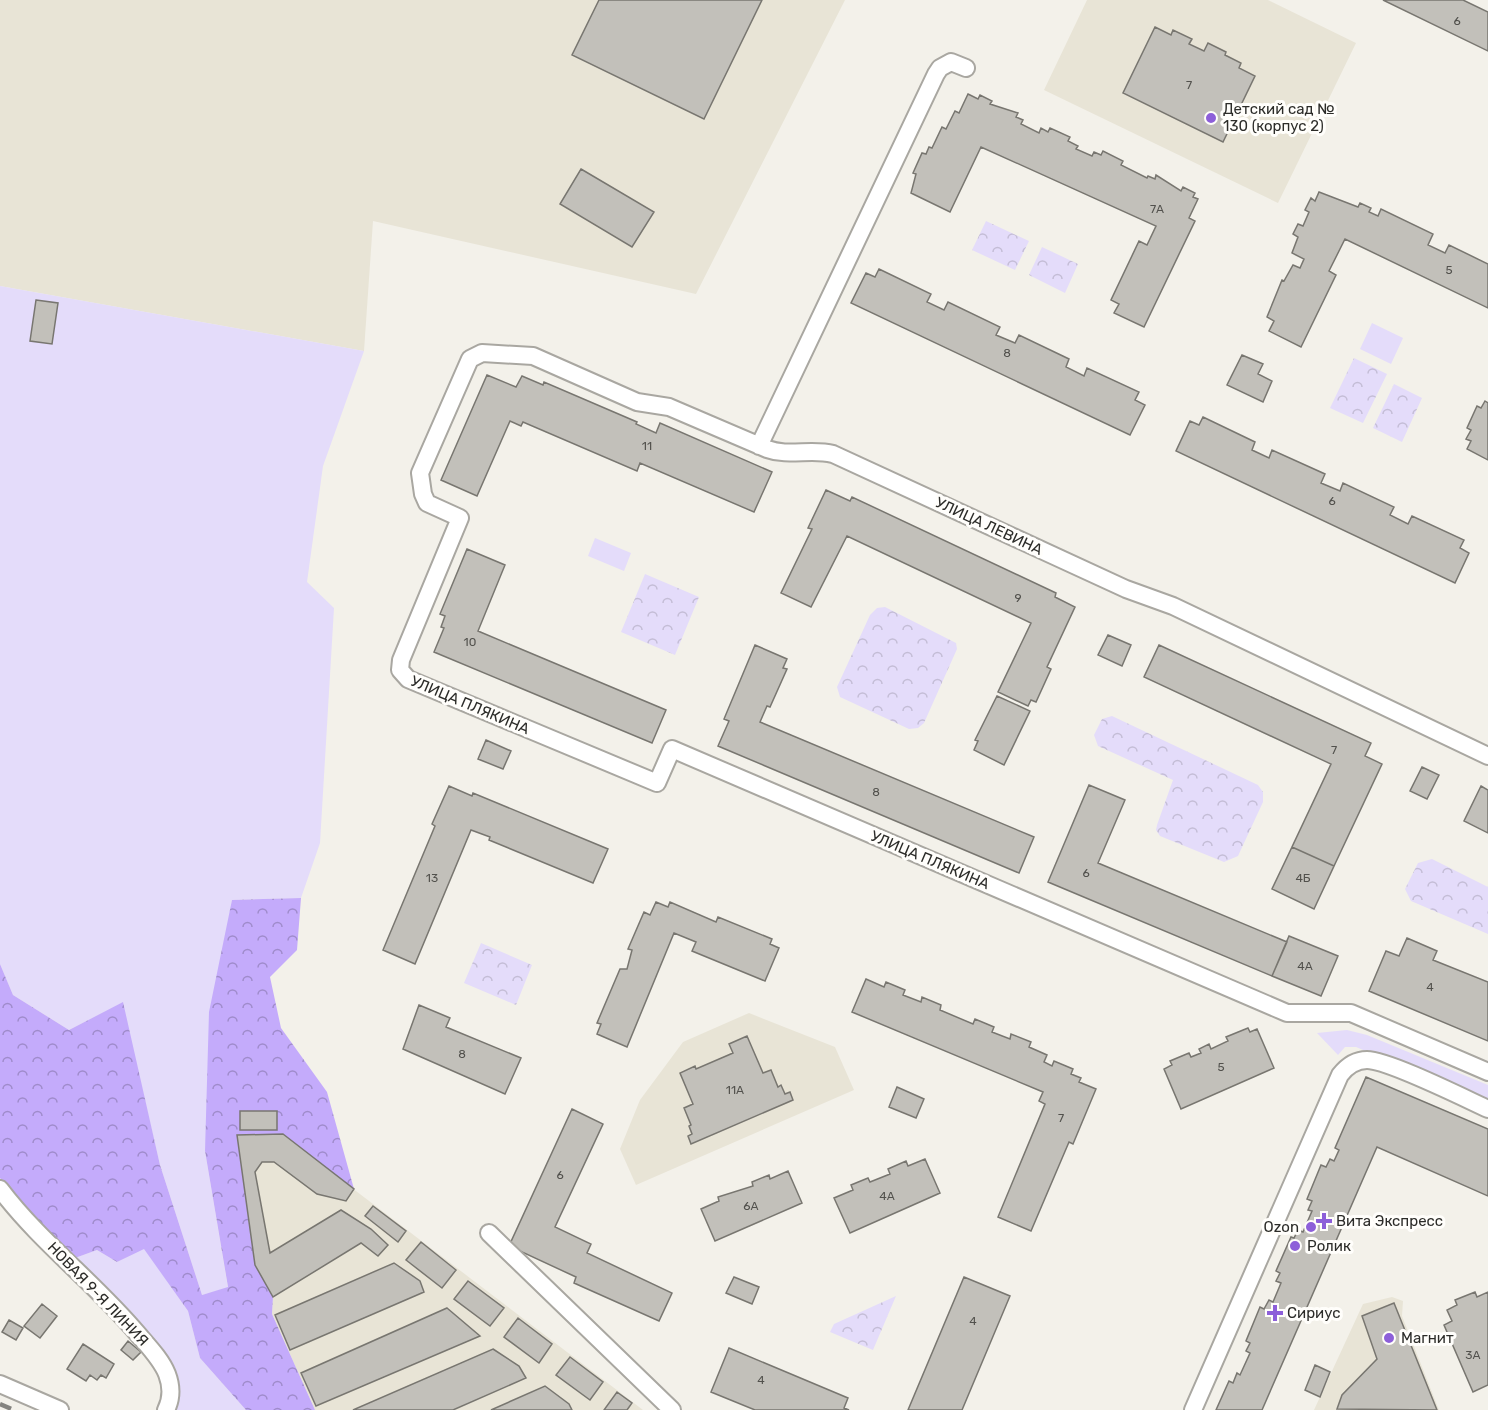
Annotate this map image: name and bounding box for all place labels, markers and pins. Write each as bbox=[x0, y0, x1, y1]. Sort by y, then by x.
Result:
place label: Детский сад № 130 (корпус 2) bbox=[1223, 100, 1335, 135]
marker: Детский сад № 130 (корпус 2) bbox=[1204, 111, 1218, 125]
place label: Вита Экспресс bbox=[1336, 1212, 1443, 1230]
marker: Вита Экспресс bbox=[1317, 1214, 1331, 1228]
place label: Ozon bbox=[1264, 1218, 1299, 1236]
marker: Ozon bbox=[1304, 1220, 1318, 1234]
place label: Ролик bbox=[1307, 1237, 1351, 1255]
marker: Ролик bbox=[1288, 1239, 1302, 1253]
place label: Сириус bbox=[1287, 1304, 1340, 1322]
marker: Сириус bbox=[1268, 1306, 1282, 1320]
place label: Магнит bbox=[1401, 1329, 1454, 1347]
marker: Магнит bbox=[1382, 1331, 1396, 1345]

